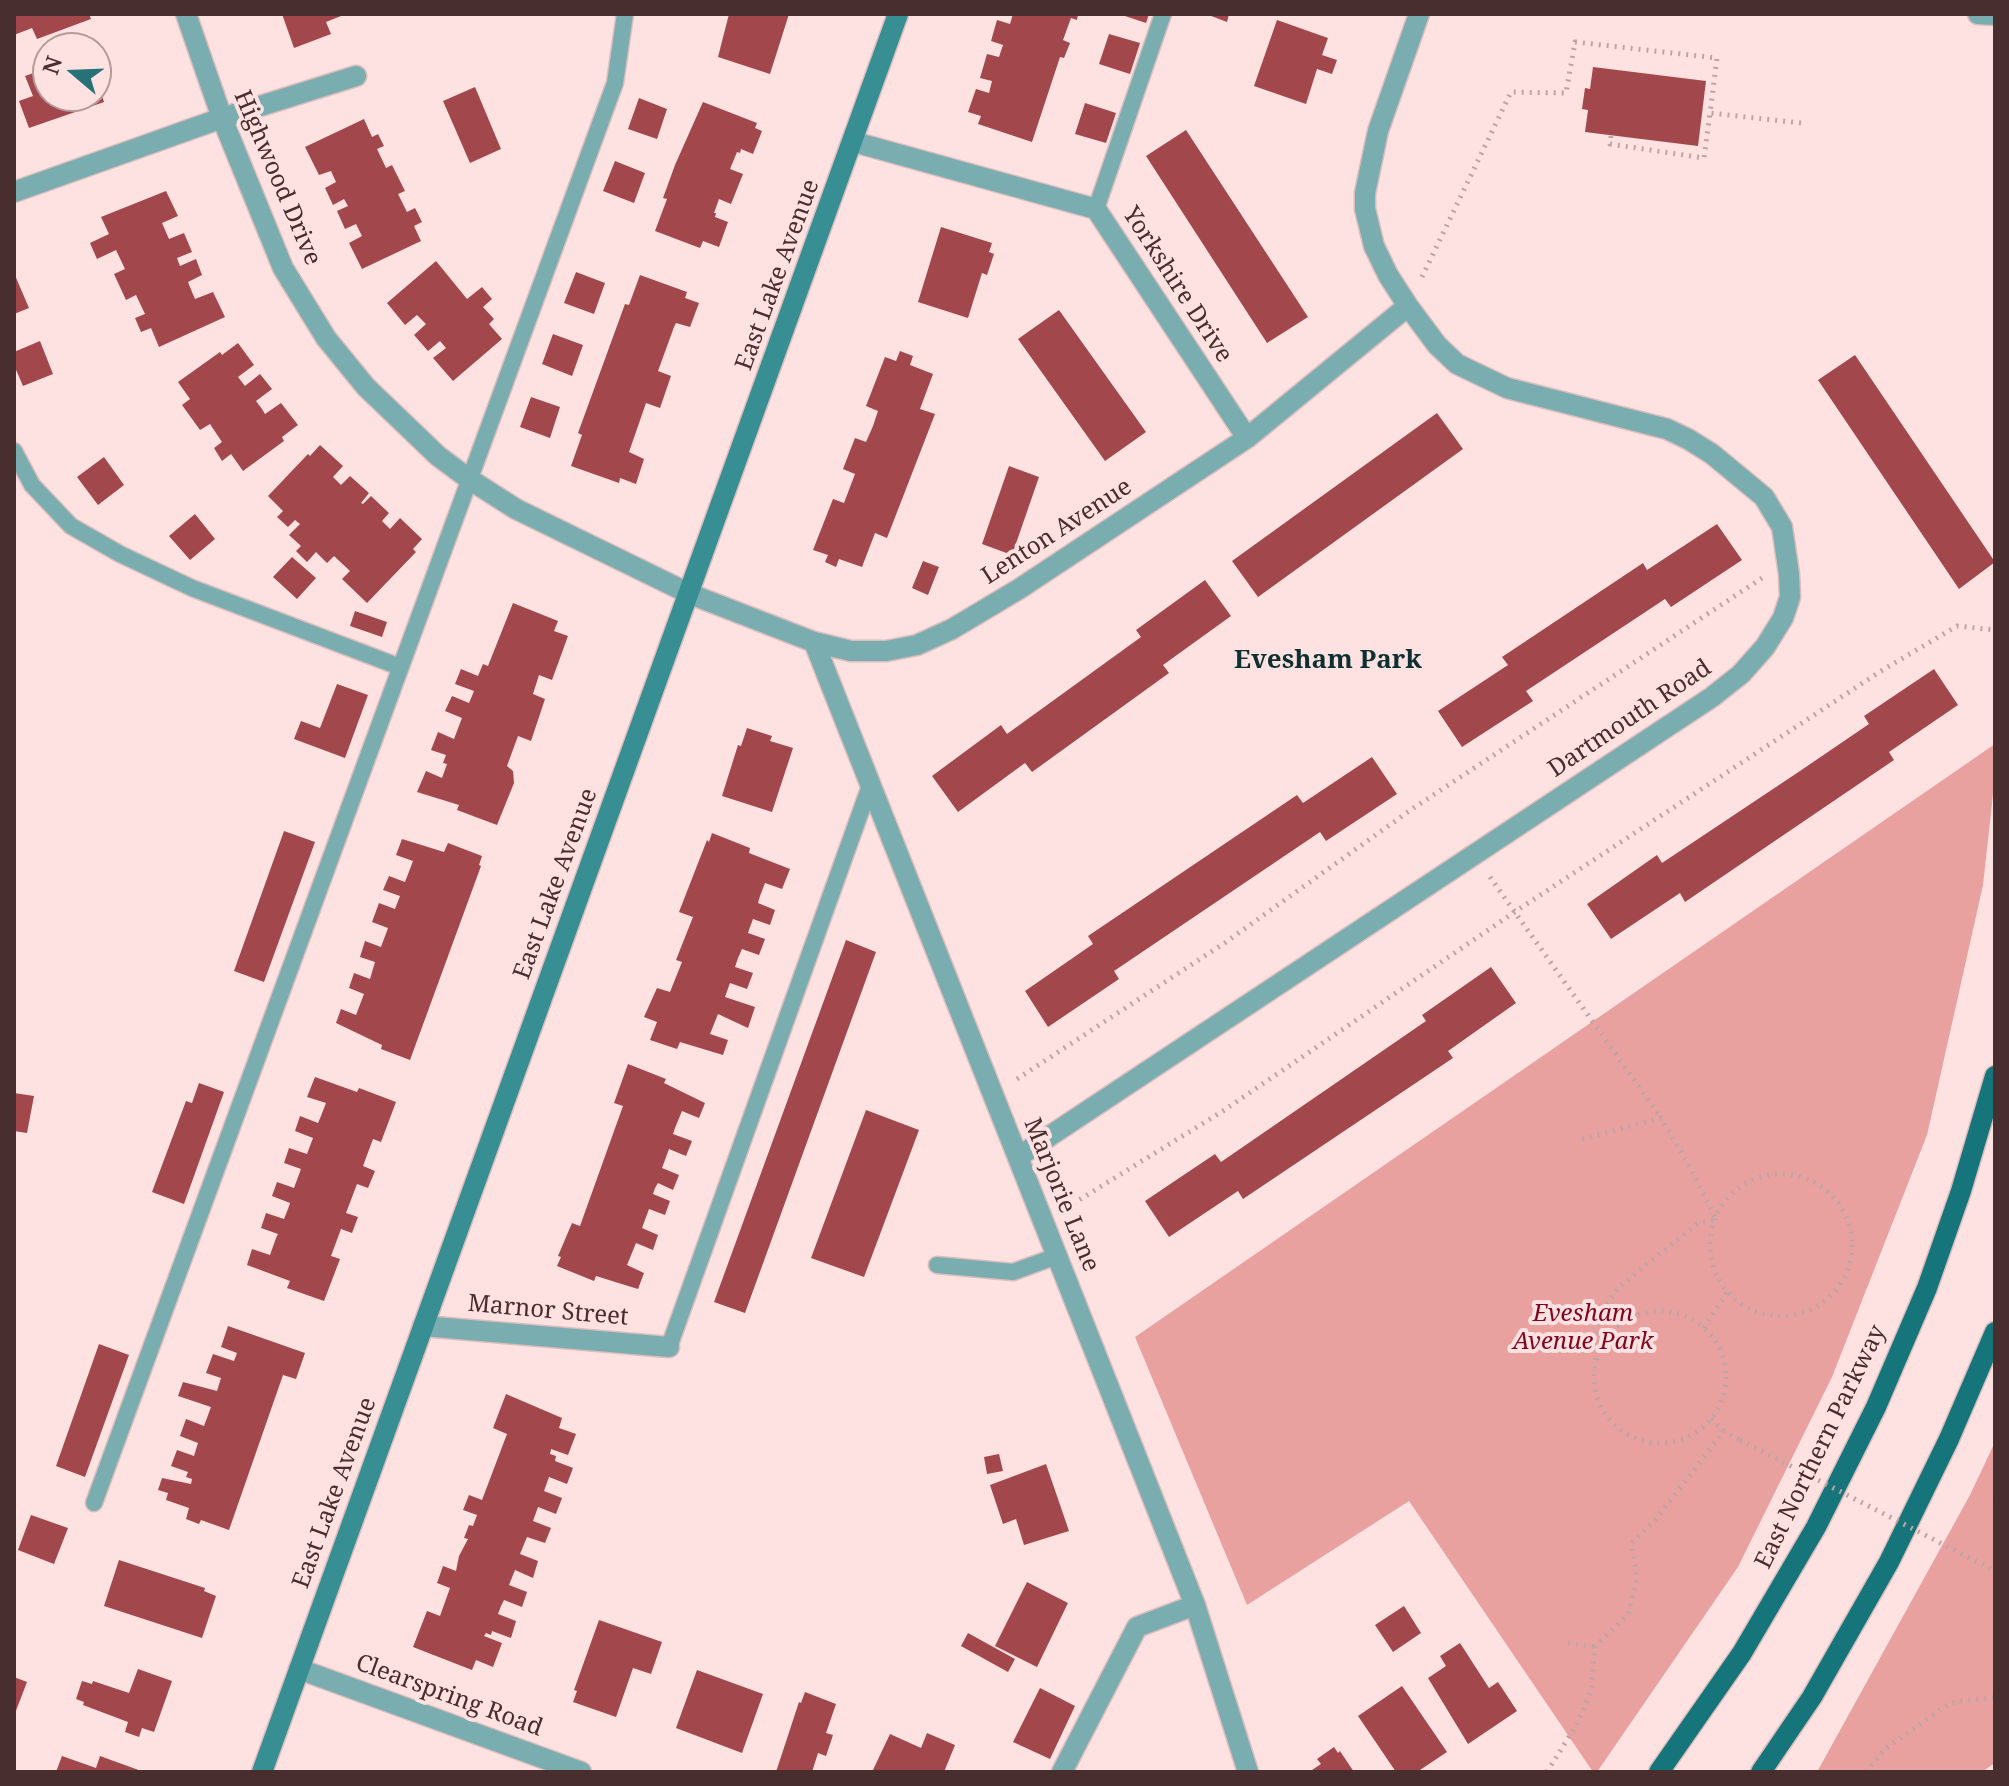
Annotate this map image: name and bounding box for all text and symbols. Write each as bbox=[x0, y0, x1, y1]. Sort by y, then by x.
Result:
north arrow bbox=[32, 32, 112, 112]
text: N bbox=[34, 52, 68, 78]
street label: Highwood Drive bbox=[227, 86, 327, 270]
street label: East Lake Avenue bbox=[730, 176, 826, 374]
street label: Yorkshire Drive bbox=[1116, 202, 1238, 368]
street label: Lenton Avenue bbox=[977, 473, 1137, 591]
district label: Evesham Park bbox=[1234, 645, 1422, 677]
street label: Dartmouth Road bbox=[1543, 654, 1717, 784]
street label: East Lake Avenue bbox=[508, 785, 604, 983]
street label: Marjorie Lane bbox=[1017, 1114, 1105, 1276]
street label: Marnor Street bbox=[466, 1290, 630, 1332]
park label: Evesham Avenue Park bbox=[1513, 1300, 1653, 1356]
street label: East Northern Parkway bbox=[1749, 1320, 1893, 1574]
street label: East Lake Avenue bbox=[287, 1394, 383, 1592]
street label: Clearspring Road bbox=[352, 1649, 546, 1743]

